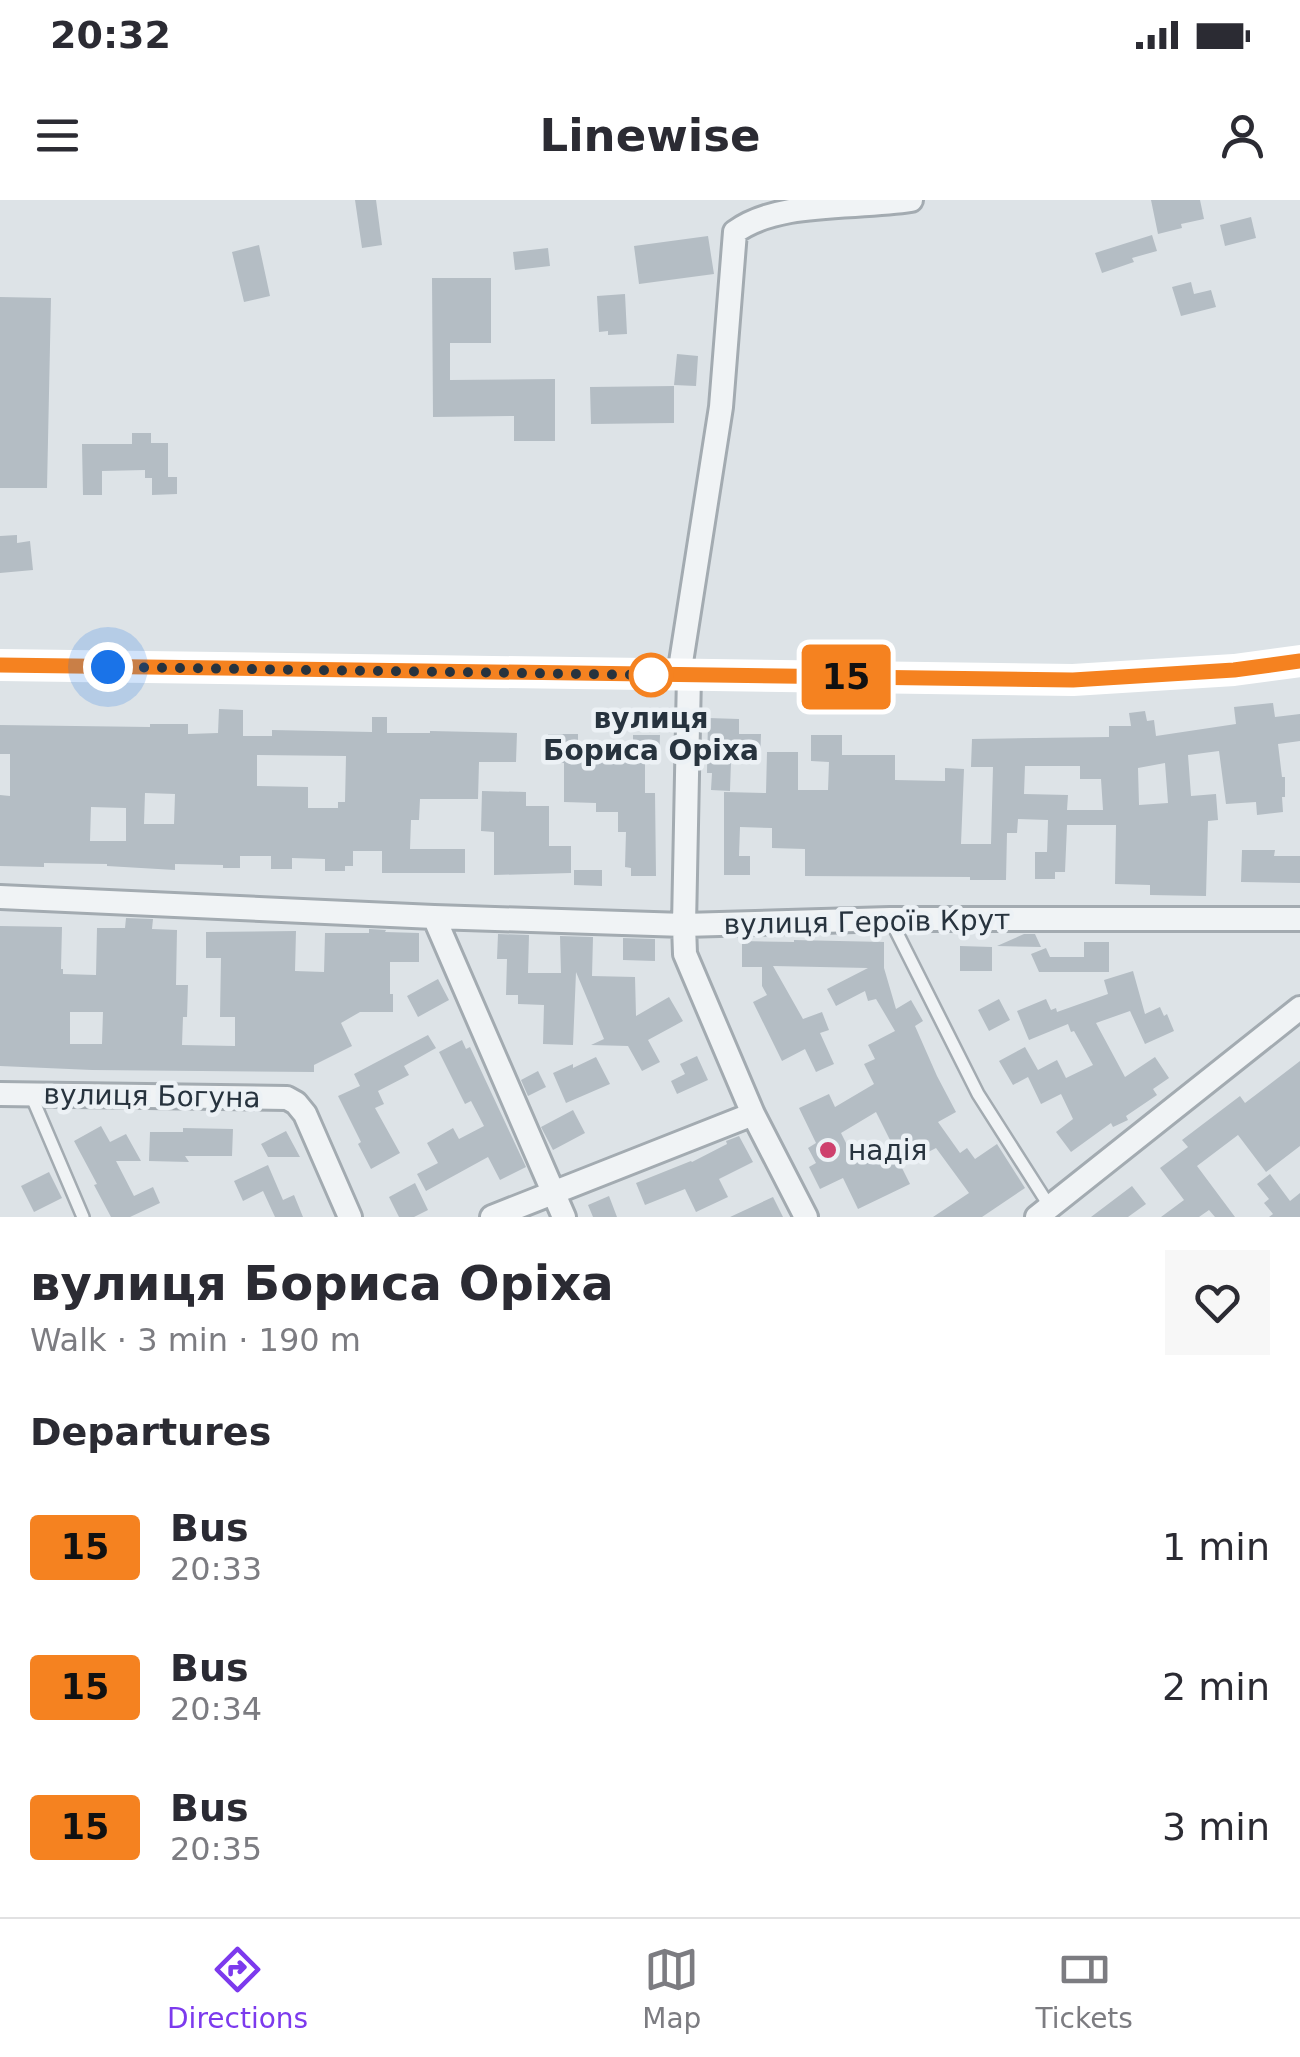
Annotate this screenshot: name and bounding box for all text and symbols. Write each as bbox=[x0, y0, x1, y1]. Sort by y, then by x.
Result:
text: 20:32 bbox=[50, 13, 171, 57]
icon: menu bbox=[30, 108, 85, 163]
icon: person bbox=[1215, 108, 1270, 163]
text: Linewise bbox=[540, 109, 760, 162]
your location bbox=[83, 642, 133, 692]
line badge: 15 bbox=[801, 644, 891, 710]
marker: вулиця Бориса Оріха bbox=[630, 654, 672, 696]
text: 15 bbox=[822, 657, 870, 697]
place label: вулиця Бориса Оріха bbox=[543, 702, 759, 767]
street label: вулиця Героїв Крут bbox=[723, 903, 1011, 941]
street label: вулиця Богуна bbox=[43, 1078, 261, 1114]
place label: надія bbox=[848, 1134, 927, 1167]
marker: надія bbox=[817, 1139, 839, 1161]
button: heart bbox=[1165, 1250, 1270, 1355]
text: вулиця Бориса Оріха bbox=[30, 1255, 614, 1311]
text: Walk · 3 min · 190 m bbox=[30, 1321, 361, 1359]
text: Departures bbox=[30, 1410, 271, 1454]
text: Bus bbox=[170, 1506, 249, 1550]
text: 1 min bbox=[1162, 1525, 1270, 1569]
text: 15 bbox=[61, 1527, 109, 1567]
text: 20:33 bbox=[170, 1550, 262, 1588]
text: Bus bbox=[170, 1646, 249, 1690]
text: 2 min bbox=[1162, 1665, 1270, 1709]
text: 15 bbox=[61, 1667, 109, 1707]
text: 20:34 bbox=[170, 1690, 262, 1728]
text: Bus bbox=[170, 1786, 249, 1830]
text: 3 min bbox=[1162, 1805, 1270, 1849]
text: 15 bbox=[61, 1807, 109, 1847]
text: 20:35 bbox=[170, 1830, 262, 1868]
tab: Directions bbox=[167, 1942, 308, 2035]
tab: Map bbox=[642, 1942, 701, 2035]
tab: Tickets bbox=[1036, 1942, 1133, 2035]

